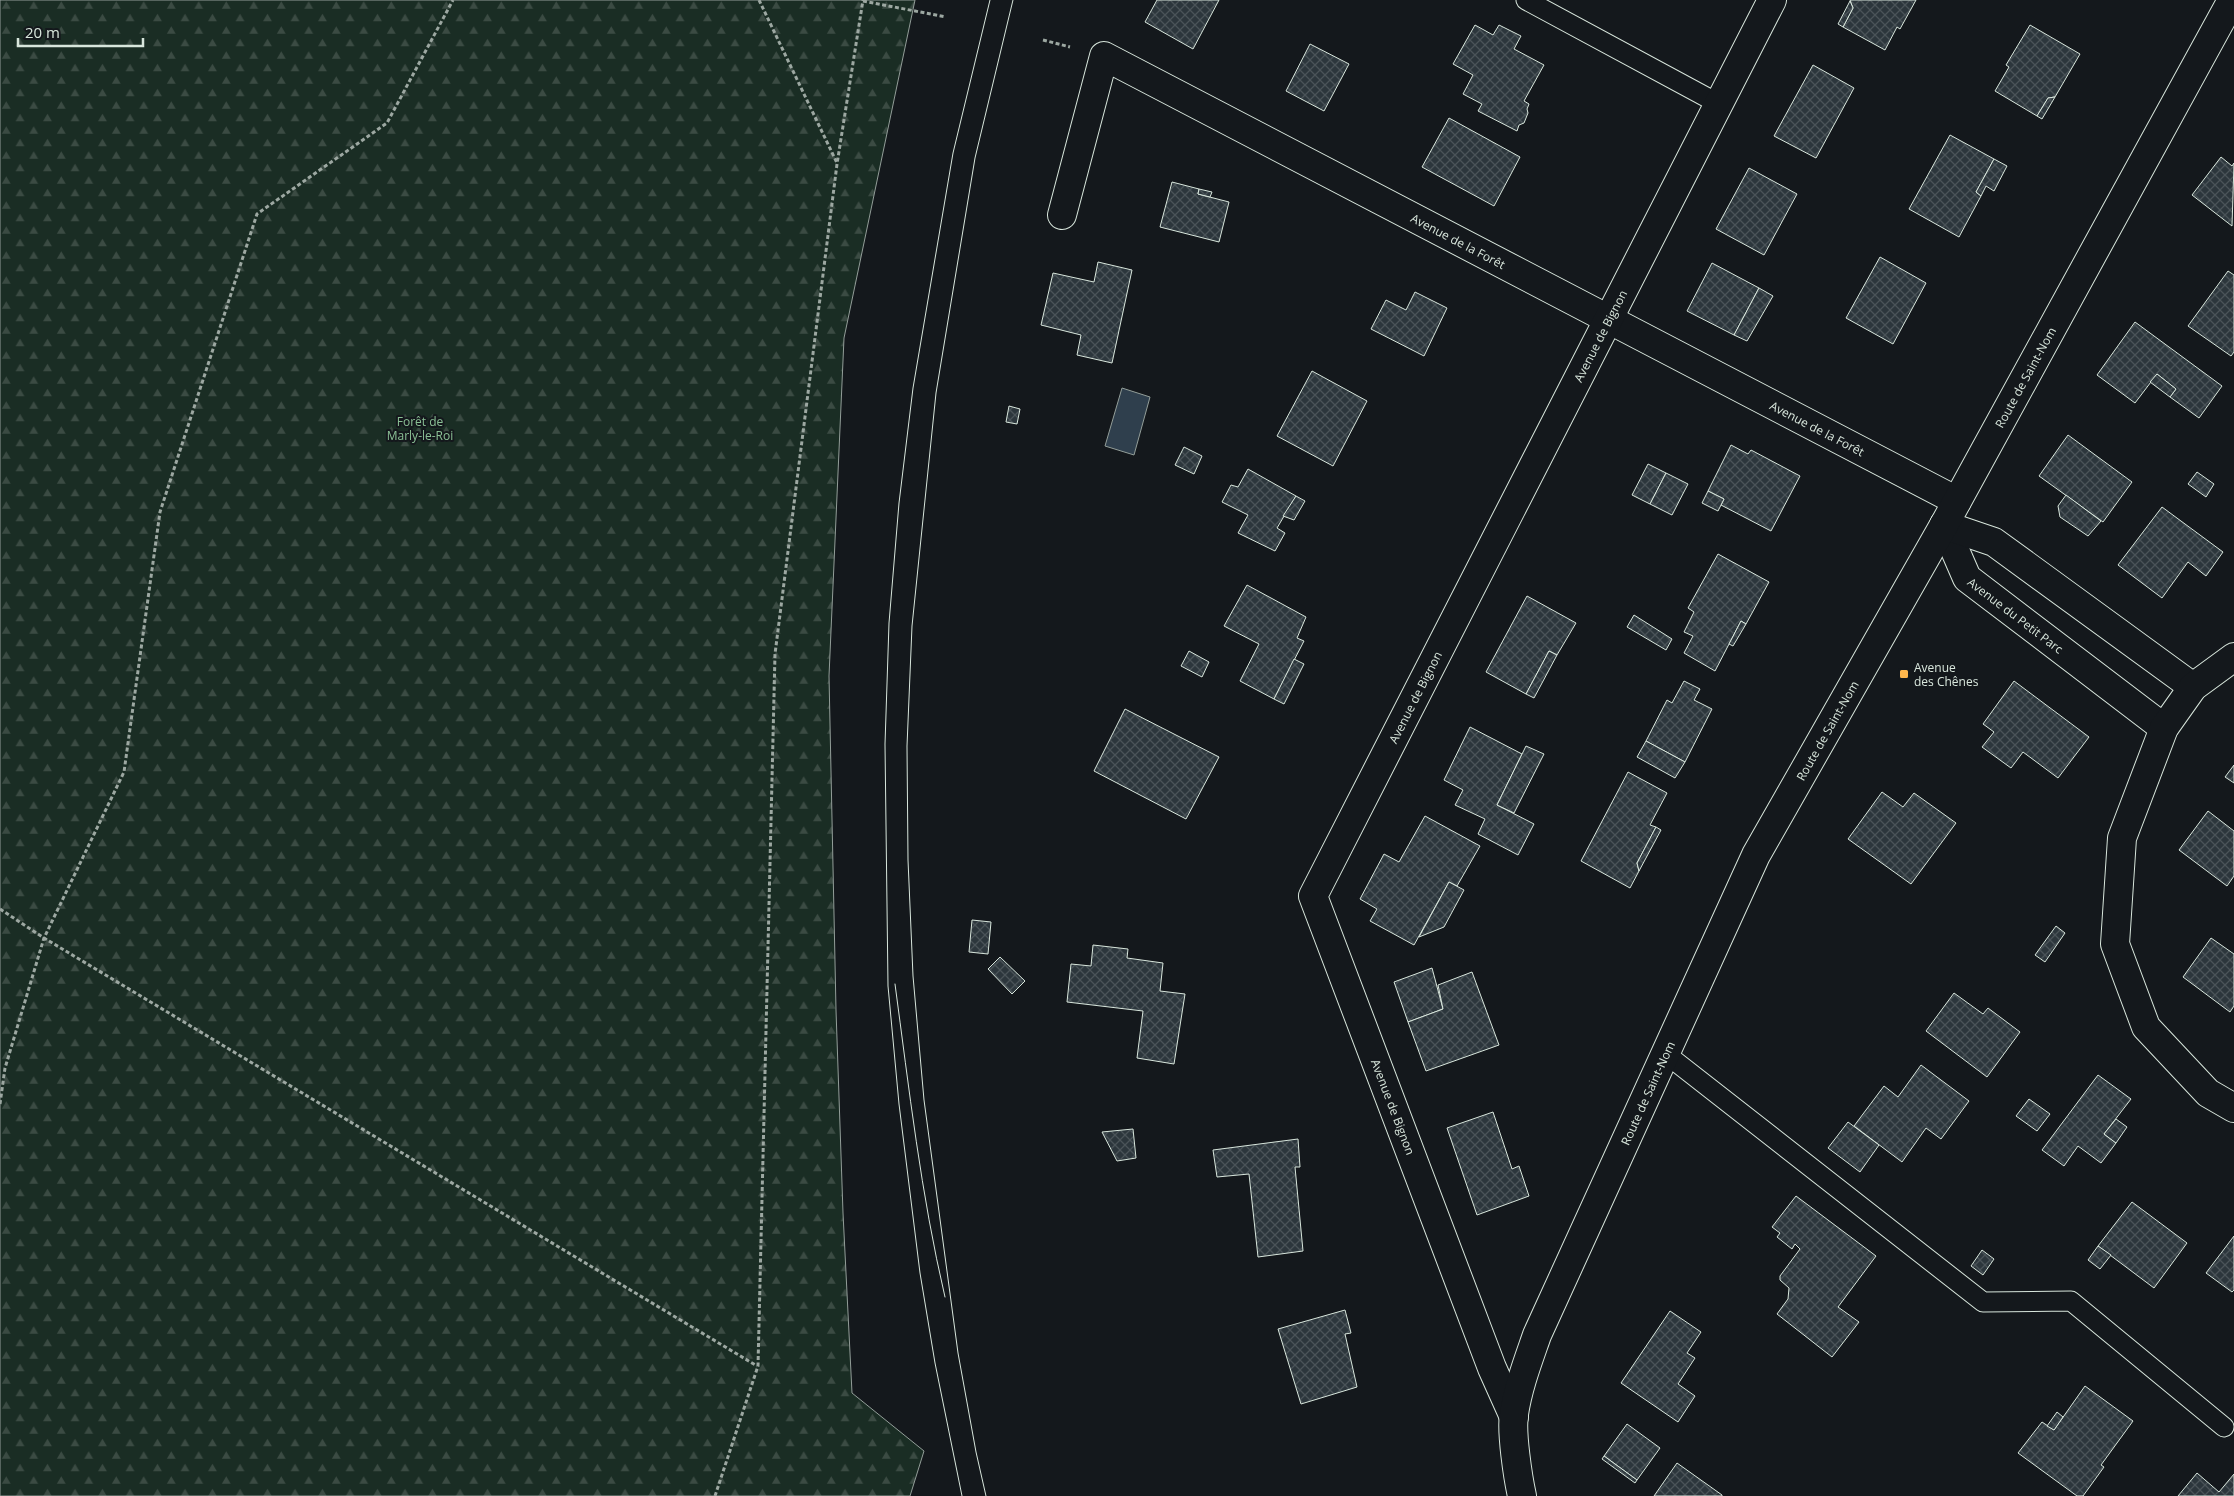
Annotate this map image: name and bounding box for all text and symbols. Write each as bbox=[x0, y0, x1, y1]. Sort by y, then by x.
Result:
scale bar bbox=[18, 15, 142, 47]
text: 20 m bbox=[25, 22, 60, 42]
street label: Avenue de la Forêt bbox=[1408, 209, 1508, 272]
street label: Avenue de Bignon bbox=[1569, 287, 1631, 385]
street label: Route de Saint-Nom bbox=[1991, 324, 2060, 431]
street label: Avenue de la Forêt bbox=[1767, 396, 1868, 460]
park label: Forêt de Marly-le-Roi bbox=[387, 413, 453, 444]
street label: Avenue du Petit Parc bbox=[1964, 573, 2067, 657]
street label: Avenue de Bignon bbox=[1384, 648, 1446, 746]
place label: Avenue des Chênes bbox=[1914, 659, 1979, 690]
marker: Avenue des Chênes bbox=[1898, 668, 1910, 680]
street label: Route de Saint-Nom bbox=[1792, 677, 1862, 784]
street label: Route de Saint-Nom bbox=[1616, 1038, 1678, 1148]
street label: Avenue de Bignon bbox=[1367, 1057, 1419, 1157]

